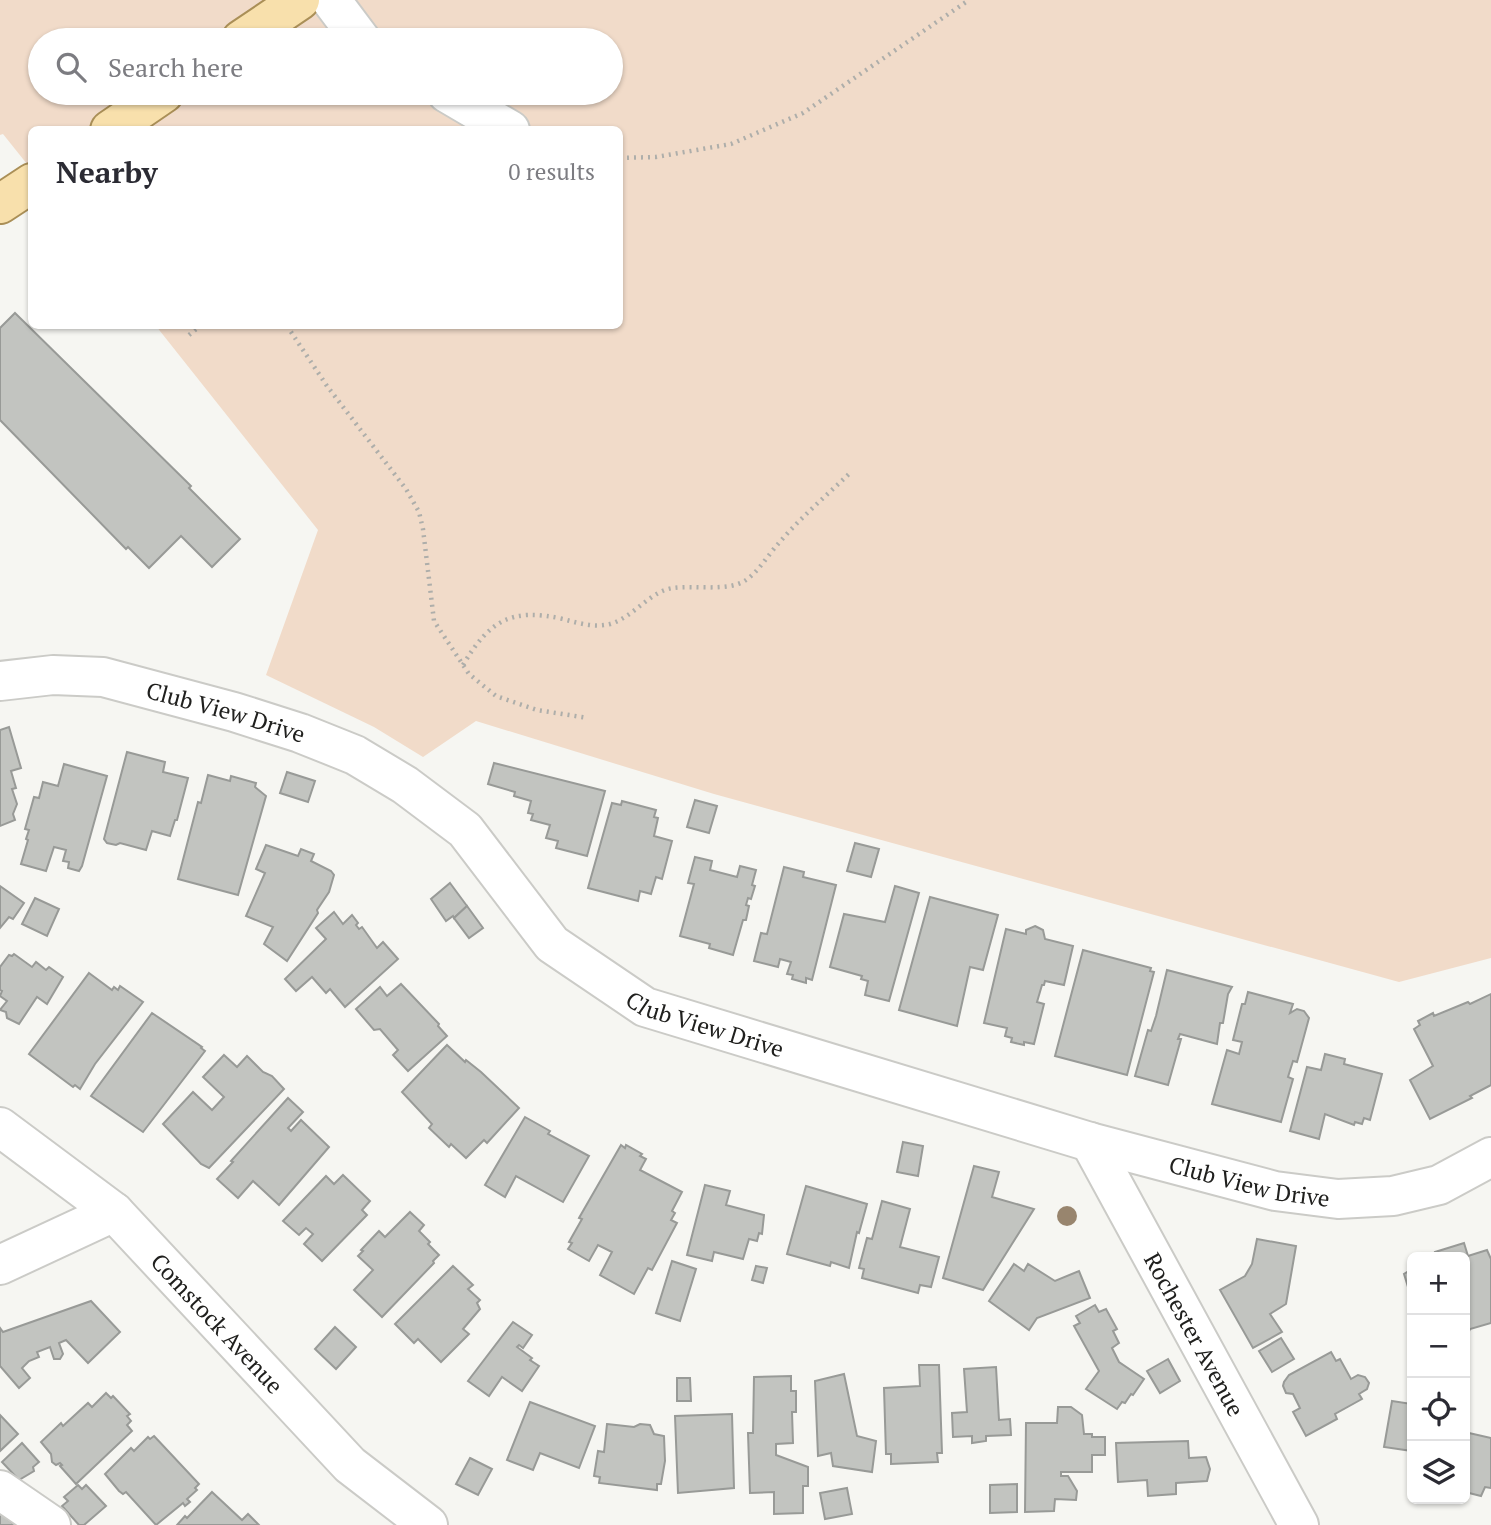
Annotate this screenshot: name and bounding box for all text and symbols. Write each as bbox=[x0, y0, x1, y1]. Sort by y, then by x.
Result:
search box bbox=[28, 28, 623, 105]
icon: search bbox=[52, 48, 90, 86]
text: Search here bbox=[108, 50, 243, 84]
text: Nearby bbox=[56, 152, 158, 192]
text: 0 results bbox=[508, 156, 595, 187]
street label: Club View Drive bbox=[143, 674, 309, 749]
street label: Club View Drive bbox=[620, 983, 788, 1064]
street label: Club View Drive bbox=[1166, 1148, 1332, 1213]
street label: Comstock Avenue bbox=[144, 1246, 291, 1400]
street label: Rochester Avenue bbox=[1138, 1247, 1252, 1422]
map controls bbox=[1407, 1252, 1470, 1504]
button: + bbox=[1407, 1252, 1470, 1315]
button: − bbox=[1407, 1315, 1470, 1378]
button: locate bbox=[1407, 1378, 1470, 1441]
button: layers bbox=[1407, 1441, 1470, 1504]

